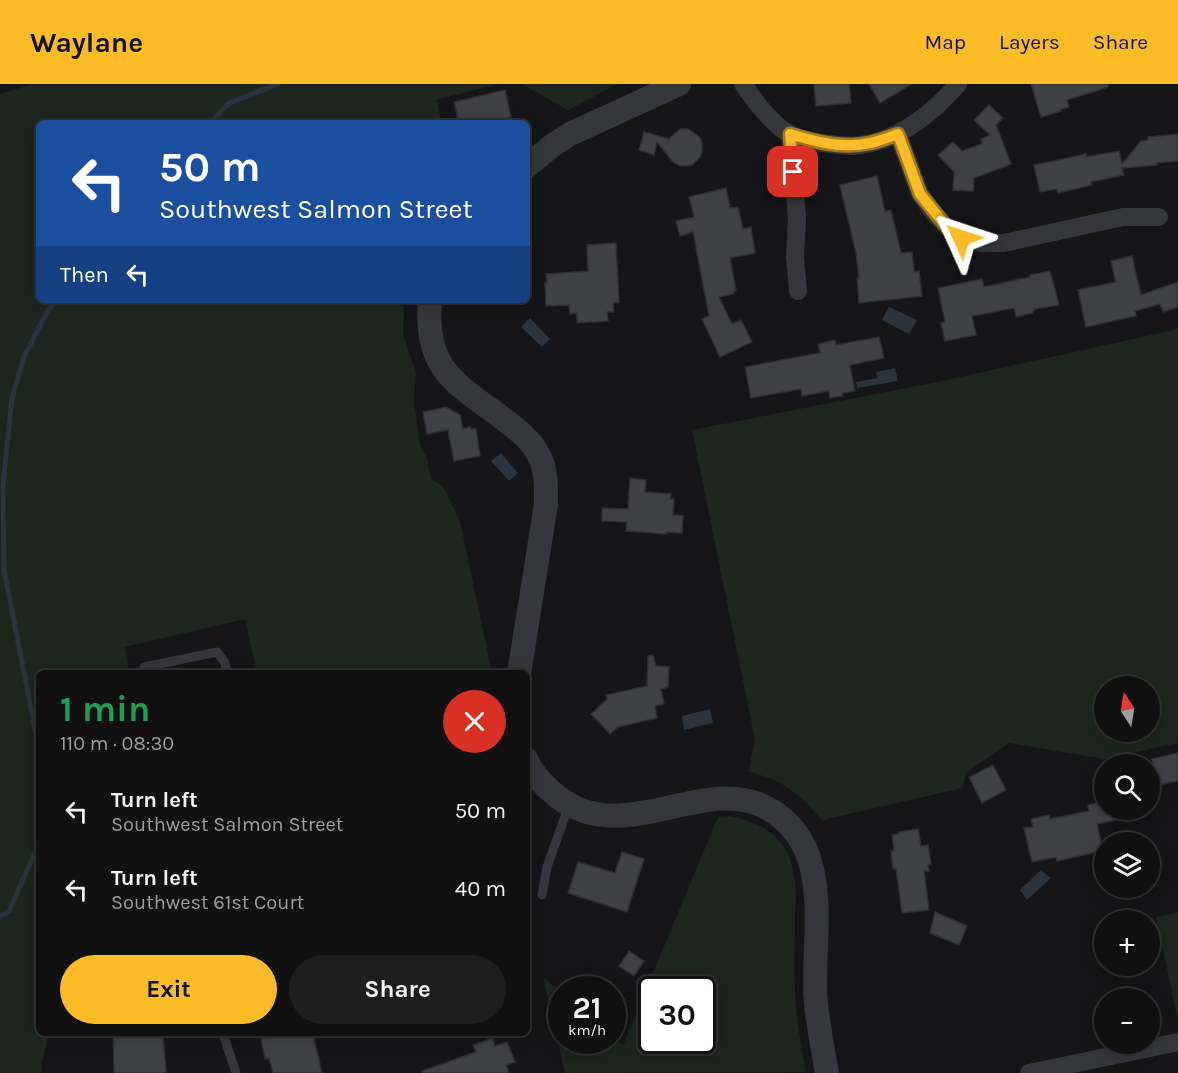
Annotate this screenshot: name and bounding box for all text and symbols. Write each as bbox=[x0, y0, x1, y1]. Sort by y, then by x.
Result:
text: Waylane bbox=[30, 26, 143, 59]
text: Map bbox=[924, 30, 966, 54]
text: Layers bbox=[999, 30, 1060, 54]
text: Share bbox=[1093, 30, 1148, 54]
text: 50 m bbox=[159, 142, 261, 192]
icon: left bbox=[60, 144, 138, 222]
pin bbox=[767, 146, 818, 197]
icon: arrive bbox=[776, 155, 809, 188]
text: Southwest Salmon Street bbox=[159, 193, 473, 225]
position arrow bbox=[929, 206, 993, 270]
icon: left bbox=[121, 258, 154, 291]
text: Then bbox=[60, 262, 109, 288]
north arrow bbox=[1094, 676, 1160, 742]
map controls bbox=[1094, 676, 1160, 1054]
text: 1 min bbox=[60, 688, 150, 730]
button: close bbox=[443, 690, 506, 753]
text: 110 m · 08:30 bbox=[60, 732, 174, 755]
button: search bbox=[1094, 754, 1160, 820]
text: Turn left bbox=[111, 787, 198, 813]
icon: left bbox=[60, 795, 93, 828]
text: 50 m bbox=[455, 798, 506, 824]
text: Southwest Salmon Street bbox=[111, 813, 343, 836]
button: layers bbox=[1094, 832, 1160, 898]
text: Turn left bbox=[111, 865, 198, 891]
icon: left bbox=[60, 873, 93, 906]
text: 40 m bbox=[455, 876, 506, 902]
text: Southwest 61st Court bbox=[111, 891, 304, 914]
button: + bbox=[1094, 910, 1160, 976]
button: Exit bbox=[60, 955, 277, 1024]
button: Share bbox=[289, 955, 506, 1024]
speed limit sign: 30 bbox=[638, 976, 716, 1054]
button: − bbox=[1094, 988, 1160, 1054]
text: 21 bbox=[573, 990, 601, 1026]
text: km/h bbox=[568, 1021, 606, 1039]

